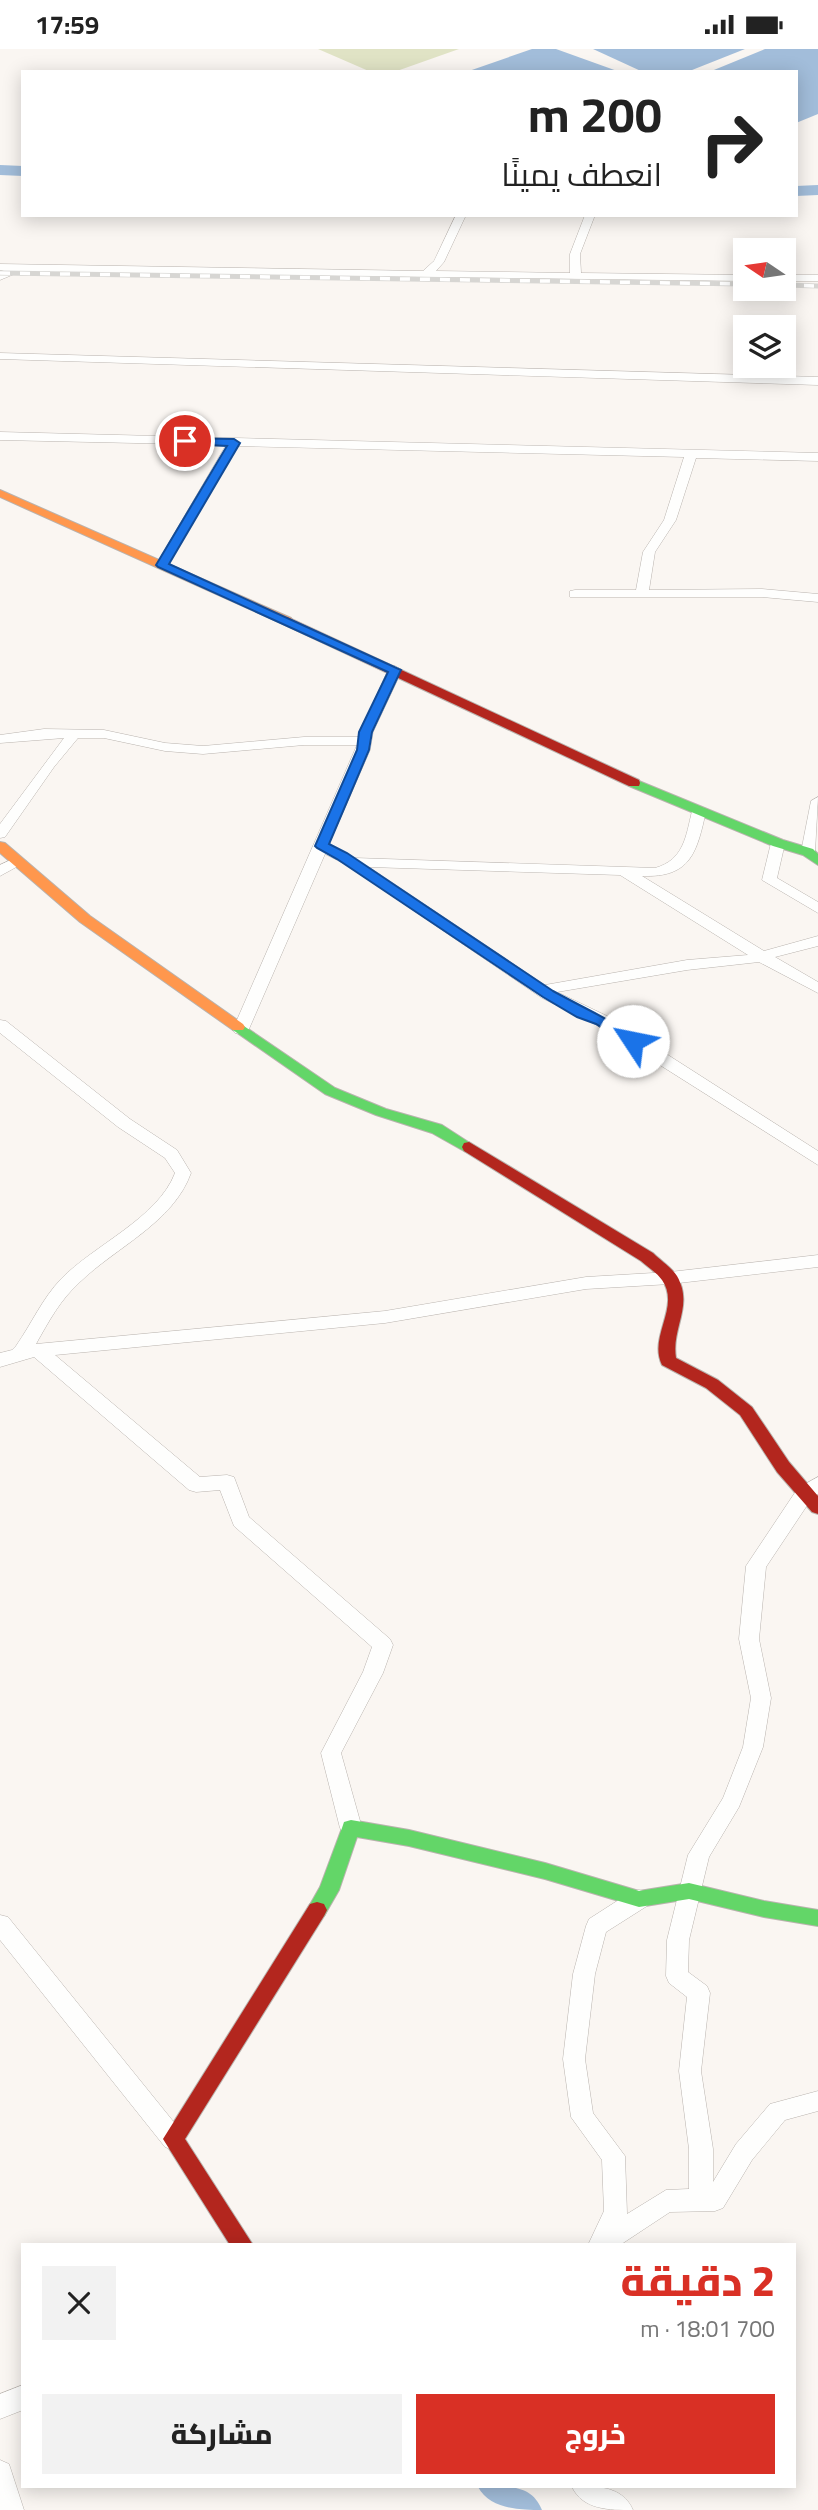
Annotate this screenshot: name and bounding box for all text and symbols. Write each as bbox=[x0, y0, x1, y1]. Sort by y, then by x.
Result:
text: 17:59 bbox=[35, 0, 99, 49]
text: 200 m bbox=[528, 68, 662, 160]
icon: right bbox=[686, 98, 777, 189]
text: انعطف يمينًا bbox=[501, 144, 662, 204]
north arrow bbox=[733, 238, 796, 301]
map controls bbox=[733, 238, 796, 378]
button: layers bbox=[733, 315, 796, 378]
pin bbox=[155, 411, 215, 471]
icon: arrive bbox=[166, 422, 204, 460]
position arrow bbox=[596, 1004, 670, 1078]
text: 2 دقيقة bbox=[621, 2241, 775, 2320]
button: close bbox=[42, 2266, 116, 2340]
text: 700 m · 18:01 bbox=[640, 2307, 775, 2350]
button: مشاركة bbox=[42, 2394, 402, 2474]
button: خروج bbox=[416, 2394, 775, 2474]

